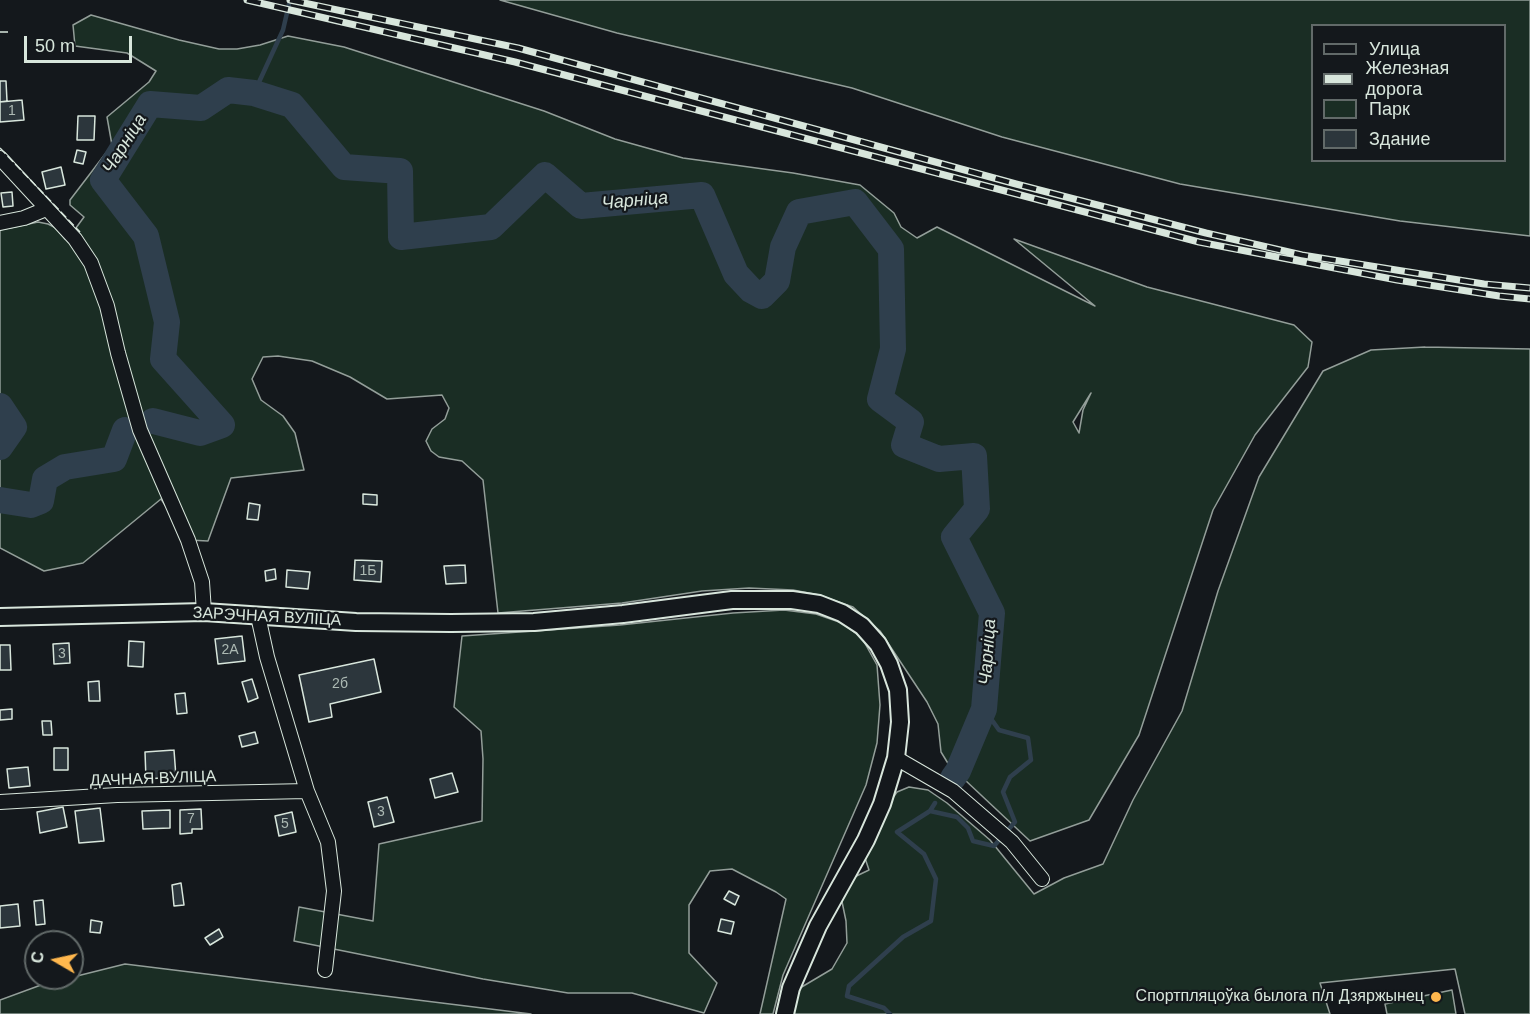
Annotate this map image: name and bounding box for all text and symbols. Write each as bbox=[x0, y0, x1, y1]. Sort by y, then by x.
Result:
scale bar bbox=[27, 24, 135, 62]
legend bbox=[1311, 24, 1506, 162]
text: 50 m bbox=[35, 36, 75, 56]
text: Улица bbox=[1369, 39, 1420, 59]
text: Железная дорога bbox=[1365, 58, 1449, 99]
text: Парк bbox=[1369, 99, 1410, 119]
house number: 1 bbox=[8, 103, 16, 119]
water label: Чарніца bbox=[98, 110, 152, 178]
text: Здание bbox=[1369, 129, 1430, 149]
water label: Чарніца bbox=[601, 187, 669, 215]
house number: 1Б bbox=[360, 563, 376, 579]
street label: ЗАРЭЧНАЯ ВУЛІЦА bbox=[192, 604, 342, 630]
water label: Чарніца bbox=[975, 618, 1001, 686]
house number: 2А bbox=[221, 642, 239, 658]
house number: 3 bbox=[58, 646, 66, 662]
house number: 2б bbox=[332, 676, 348, 692]
street label: ДАЧНАЯ ВУЛІЦА bbox=[90, 767, 216, 791]
house number: 3 bbox=[377, 804, 385, 820]
house number: 7 bbox=[187, 811, 195, 827]
house number: 5 bbox=[281, 816, 289, 832]
north arrow bbox=[24, 930, 84, 990]
text: С bbox=[28, 950, 47, 964]
place label: Спортпляцоўка былога п/л Дзяржынец bbox=[1136, 987, 1424, 1007]
marker: Спортпляцоўка былога п/л Дзяржынец bbox=[1429, 990, 1443, 1004]

